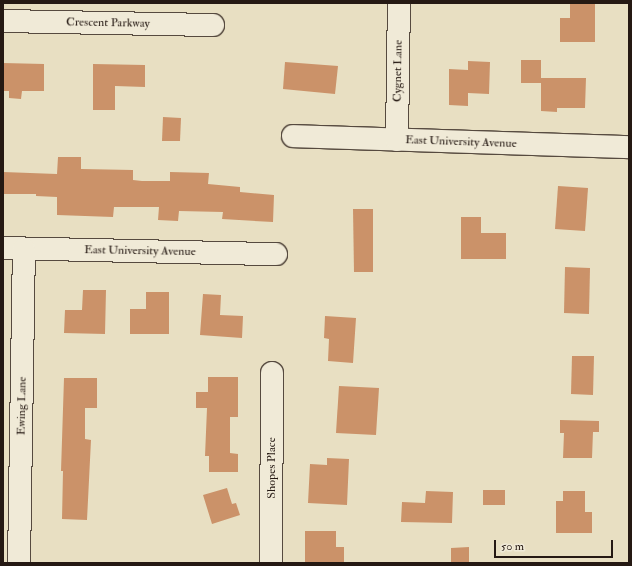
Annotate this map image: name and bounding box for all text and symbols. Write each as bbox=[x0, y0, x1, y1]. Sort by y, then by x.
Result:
street label: Crescent Parkway bbox=[66, 15, 150, 31]
street label: Cygnet Lane bbox=[390, 40, 406, 102]
street label: East University Avenue bbox=[405, 133, 517, 151]
street label: East University Avenue bbox=[84, 243, 196, 259]
street label: Ewing Lane bbox=[14, 377, 30, 435]
street label: Shopes Place bbox=[265, 437, 279, 499]
scale bar bbox=[496, 532, 615, 558]
text: 50 m bbox=[501, 539, 524, 554]

